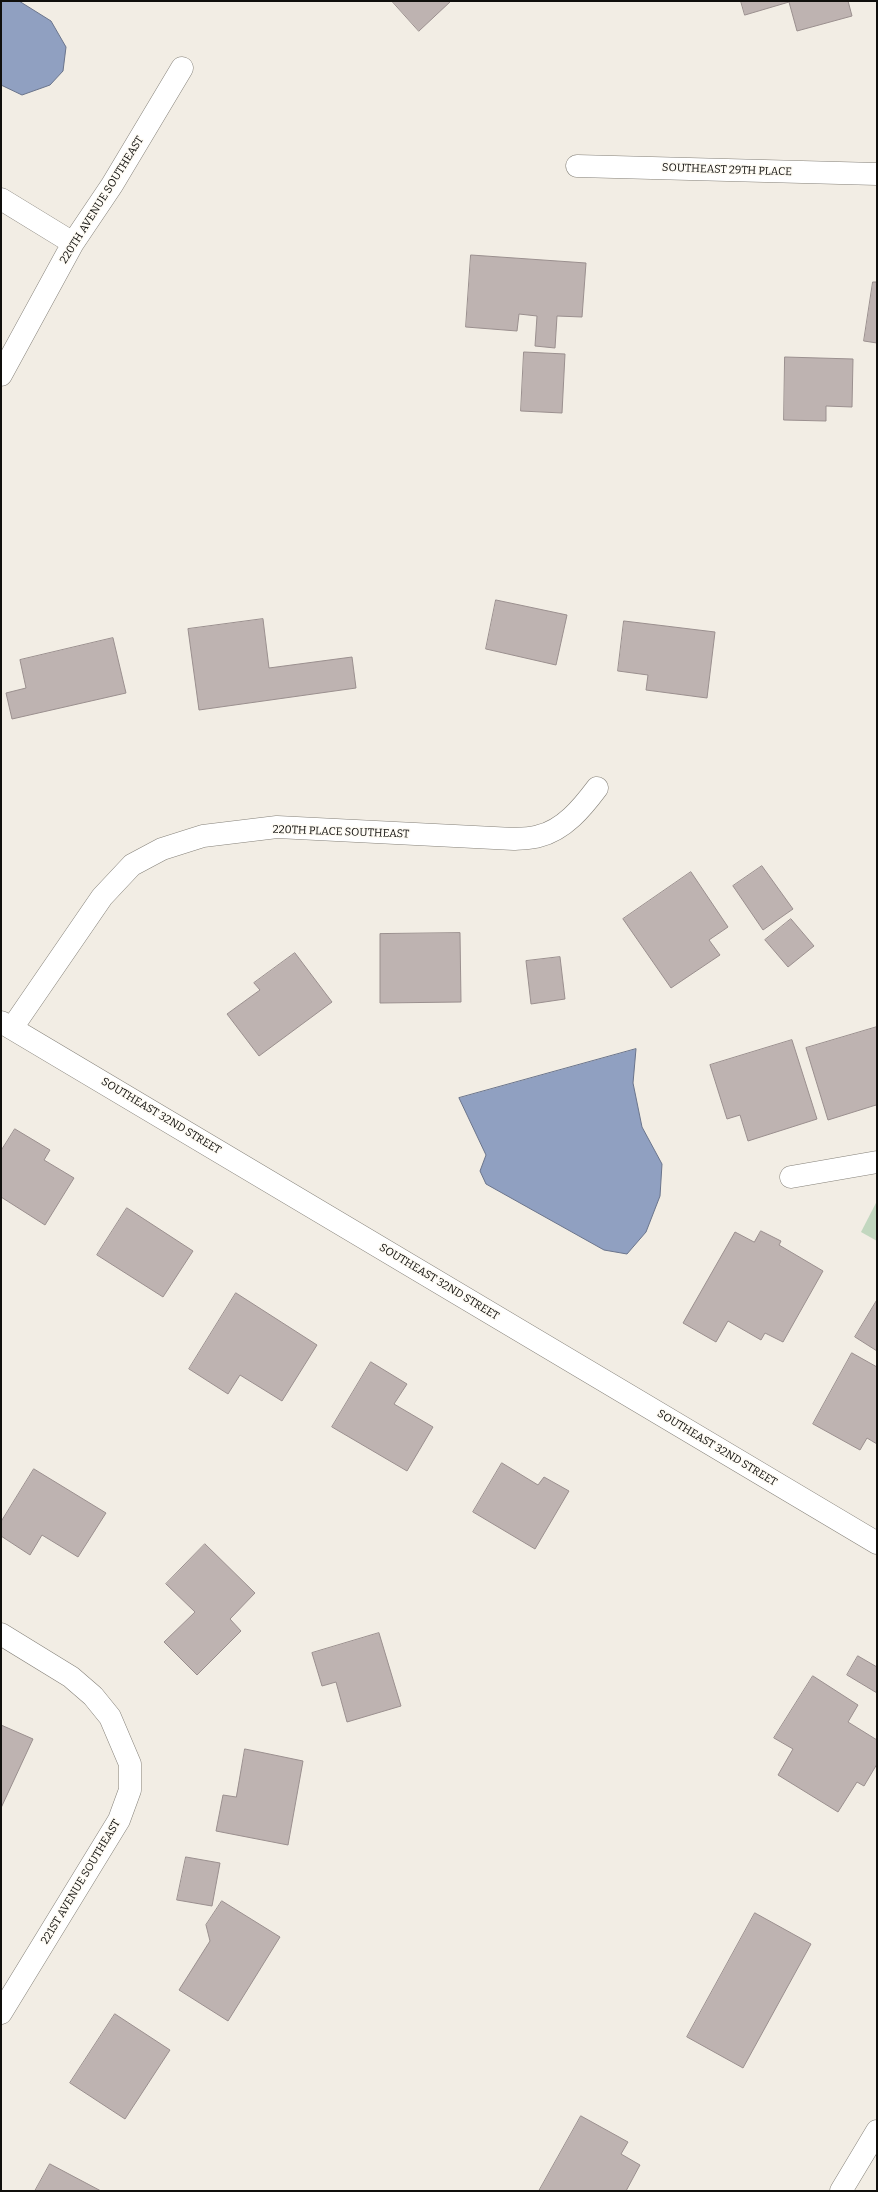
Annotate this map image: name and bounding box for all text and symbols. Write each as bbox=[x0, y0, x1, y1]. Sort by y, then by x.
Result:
street label: 220TH AVENUE SOUTHEAST bbox=[57, 134, 147, 266]
street label: SOUTHEAST 29TH PLACE bbox=[662, 161, 792, 179]
street label: 220TH PLACE SOUTHEAST bbox=[272, 823, 410, 841]
street label: SOUTHEAST 32ND STREET bbox=[99, 1075, 223, 1157]
street label: SOUTHEAST 32ND STREET bbox=[377, 1241, 501, 1323]
street label: SOUTHEAST 32ND STREET bbox=[655, 1407, 779, 1489]
street label: 221ST AVENUE SOUTHEAST bbox=[39, 1817, 123, 1947]

